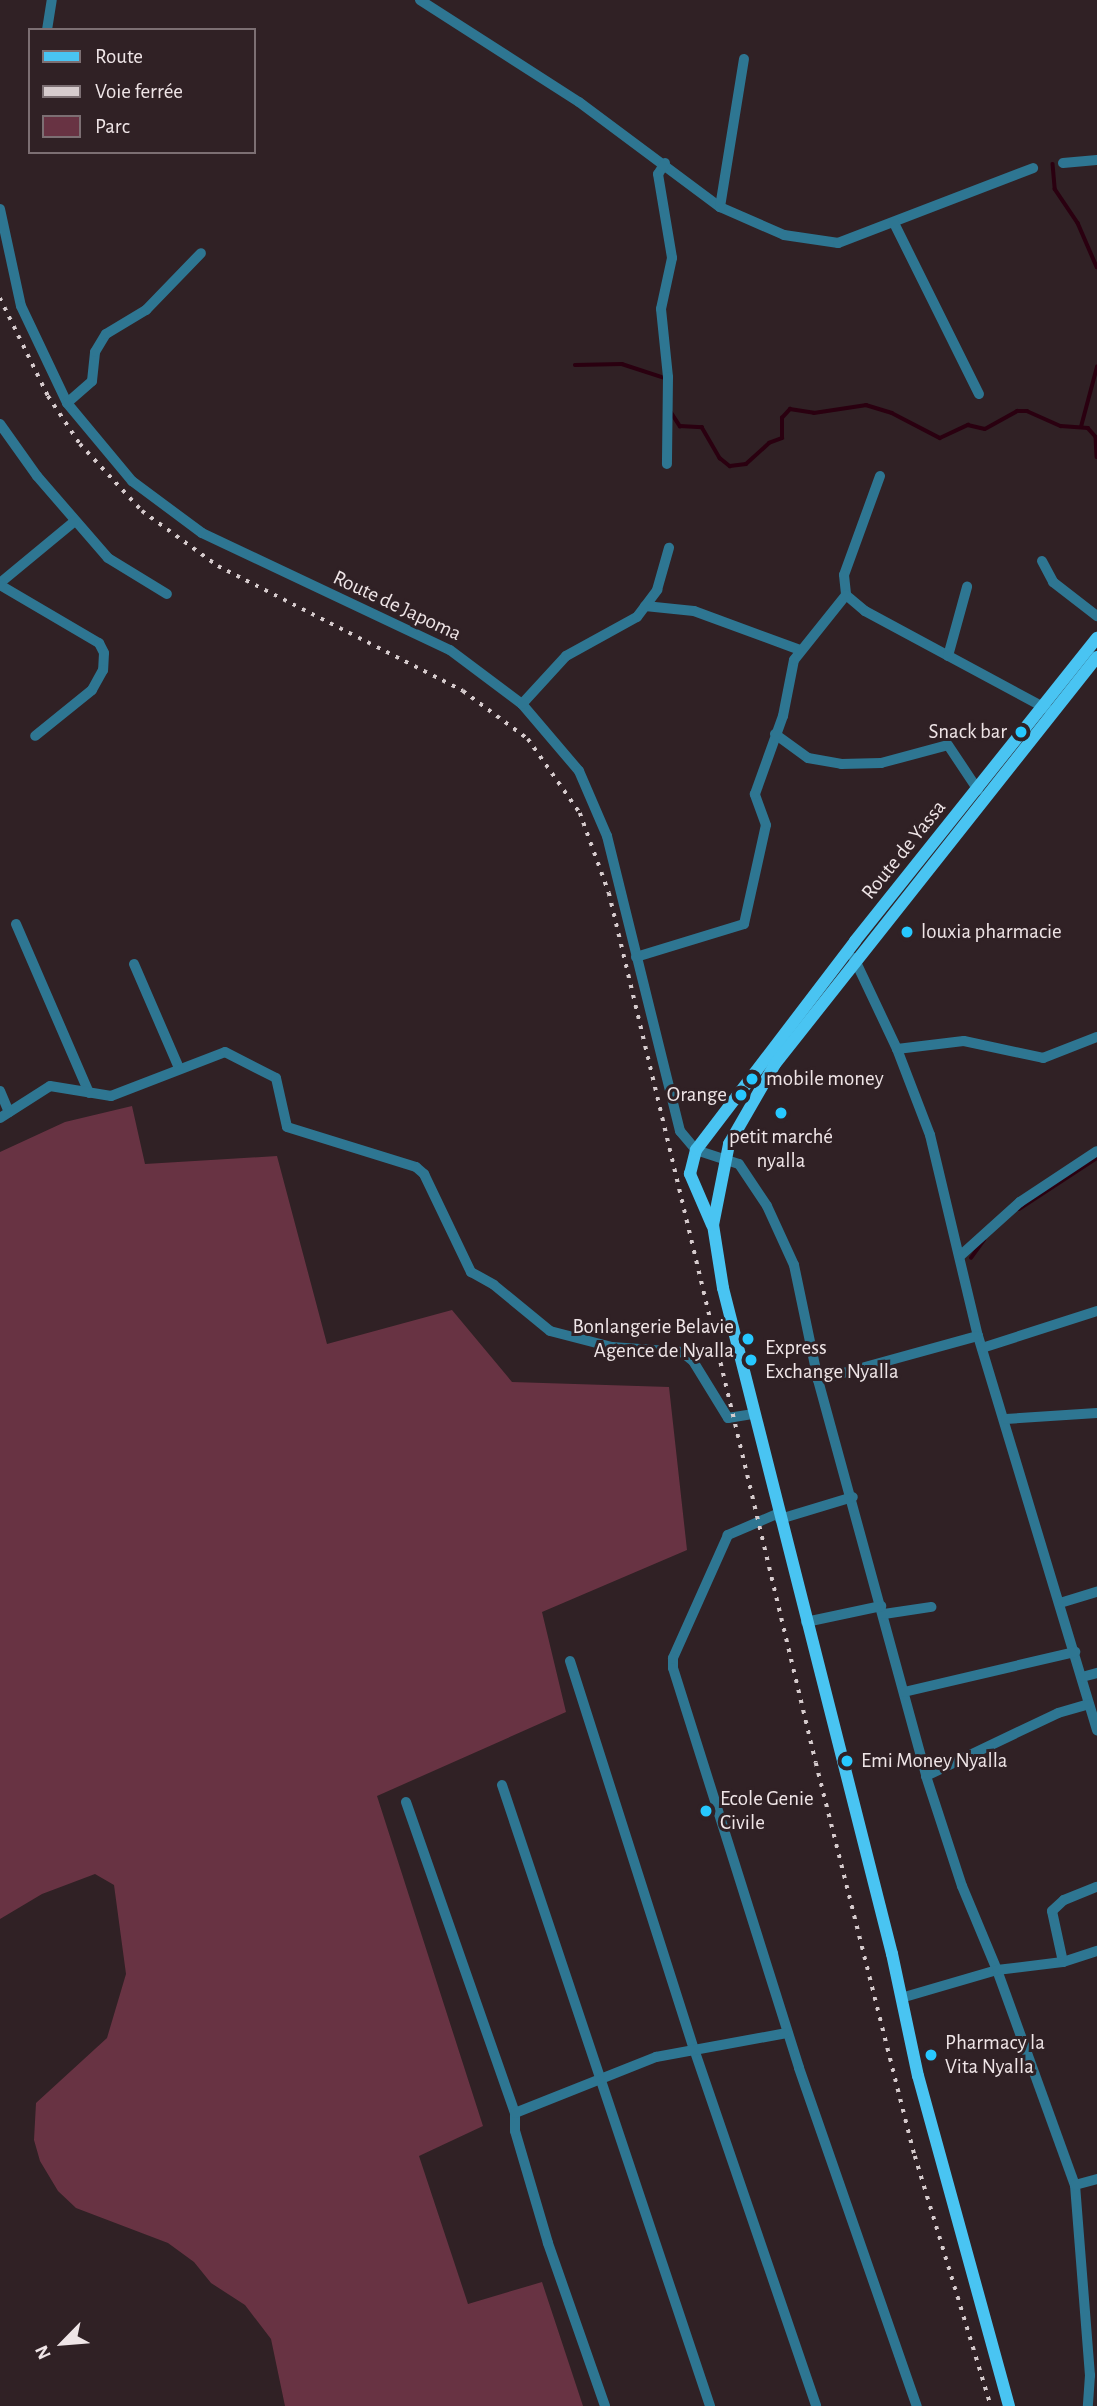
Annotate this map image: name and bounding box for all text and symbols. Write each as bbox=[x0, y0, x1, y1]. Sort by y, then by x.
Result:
legend bbox=[28, 28, 256, 154]
text: Route bbox=[95, 46, 143, 67]
text: Voie ferrée bbox=[95, 81, 183, 102]
text: Parc bbox=[95, 116, 130, 137]
street label: Route de Japoma bbox=[329, 565, 465, 647]
place label: Snack bar bbox=[929, 719, 1007, 745]
marker: Snack bar bbox=[1013, 724, 1029, 740]
street label: Route de Yassa bbox=[856, 795, 952, 905]
place label: louxia pharmacie bbox=[921, 919, 1062, 945]
marker: louxia pharmacie bbox=[899, 924, 915, 940]
place label: mobile money bbox=[766, 1066, 884, 1092]
marker: mobile money bbox=[744, 1071, 760, 1087]
place label: Orange bbox=[667, 1082, 727, 1108]
marker: Orange bbox=[733, 1087, 749, 1103]
marker: petit marché nyalla bbox=[773, 1105, 789, 1121]
place label: petit marché nyalla bbox=[729, 1124, 833, 1174]
place label: Bonlangerie Belavie Agence de Nyalla bbox=[573, 1314, 734, 1364]
marker: Bonlangerie Belavie Agence de Nyalla bbox=[740, 1331, 756, 1347]
place label: Express Exchange Nyalla bbox=[765, 1335, 899, 1385]
marker: Express Exchange Nyalla bbox=[743, 1352, 759, 1368]
place label: Emi Money Nyalla bbox=[861, 1748, 1008, 1774]
marker: Emi Money Nyalla bbox=[839, 1753, 855, 1769]
place label: Ecole Genie Civile bbox=[720, 1786, 814, 1836]
marker: Ecole Genie Civile bbox=[698, 1803, 714, 1819]
place label: Pharmacy la Vita Nyalla bbox=[945, 2030, 1045, 2080]
marker: Pharmacy la Vita Nyalla bbox=[923, 2047, 939, 2063]
north arrow bbox=[28, 2308, 98, 2378]
text: N bbox=[32, 2342, 55, 2362]

